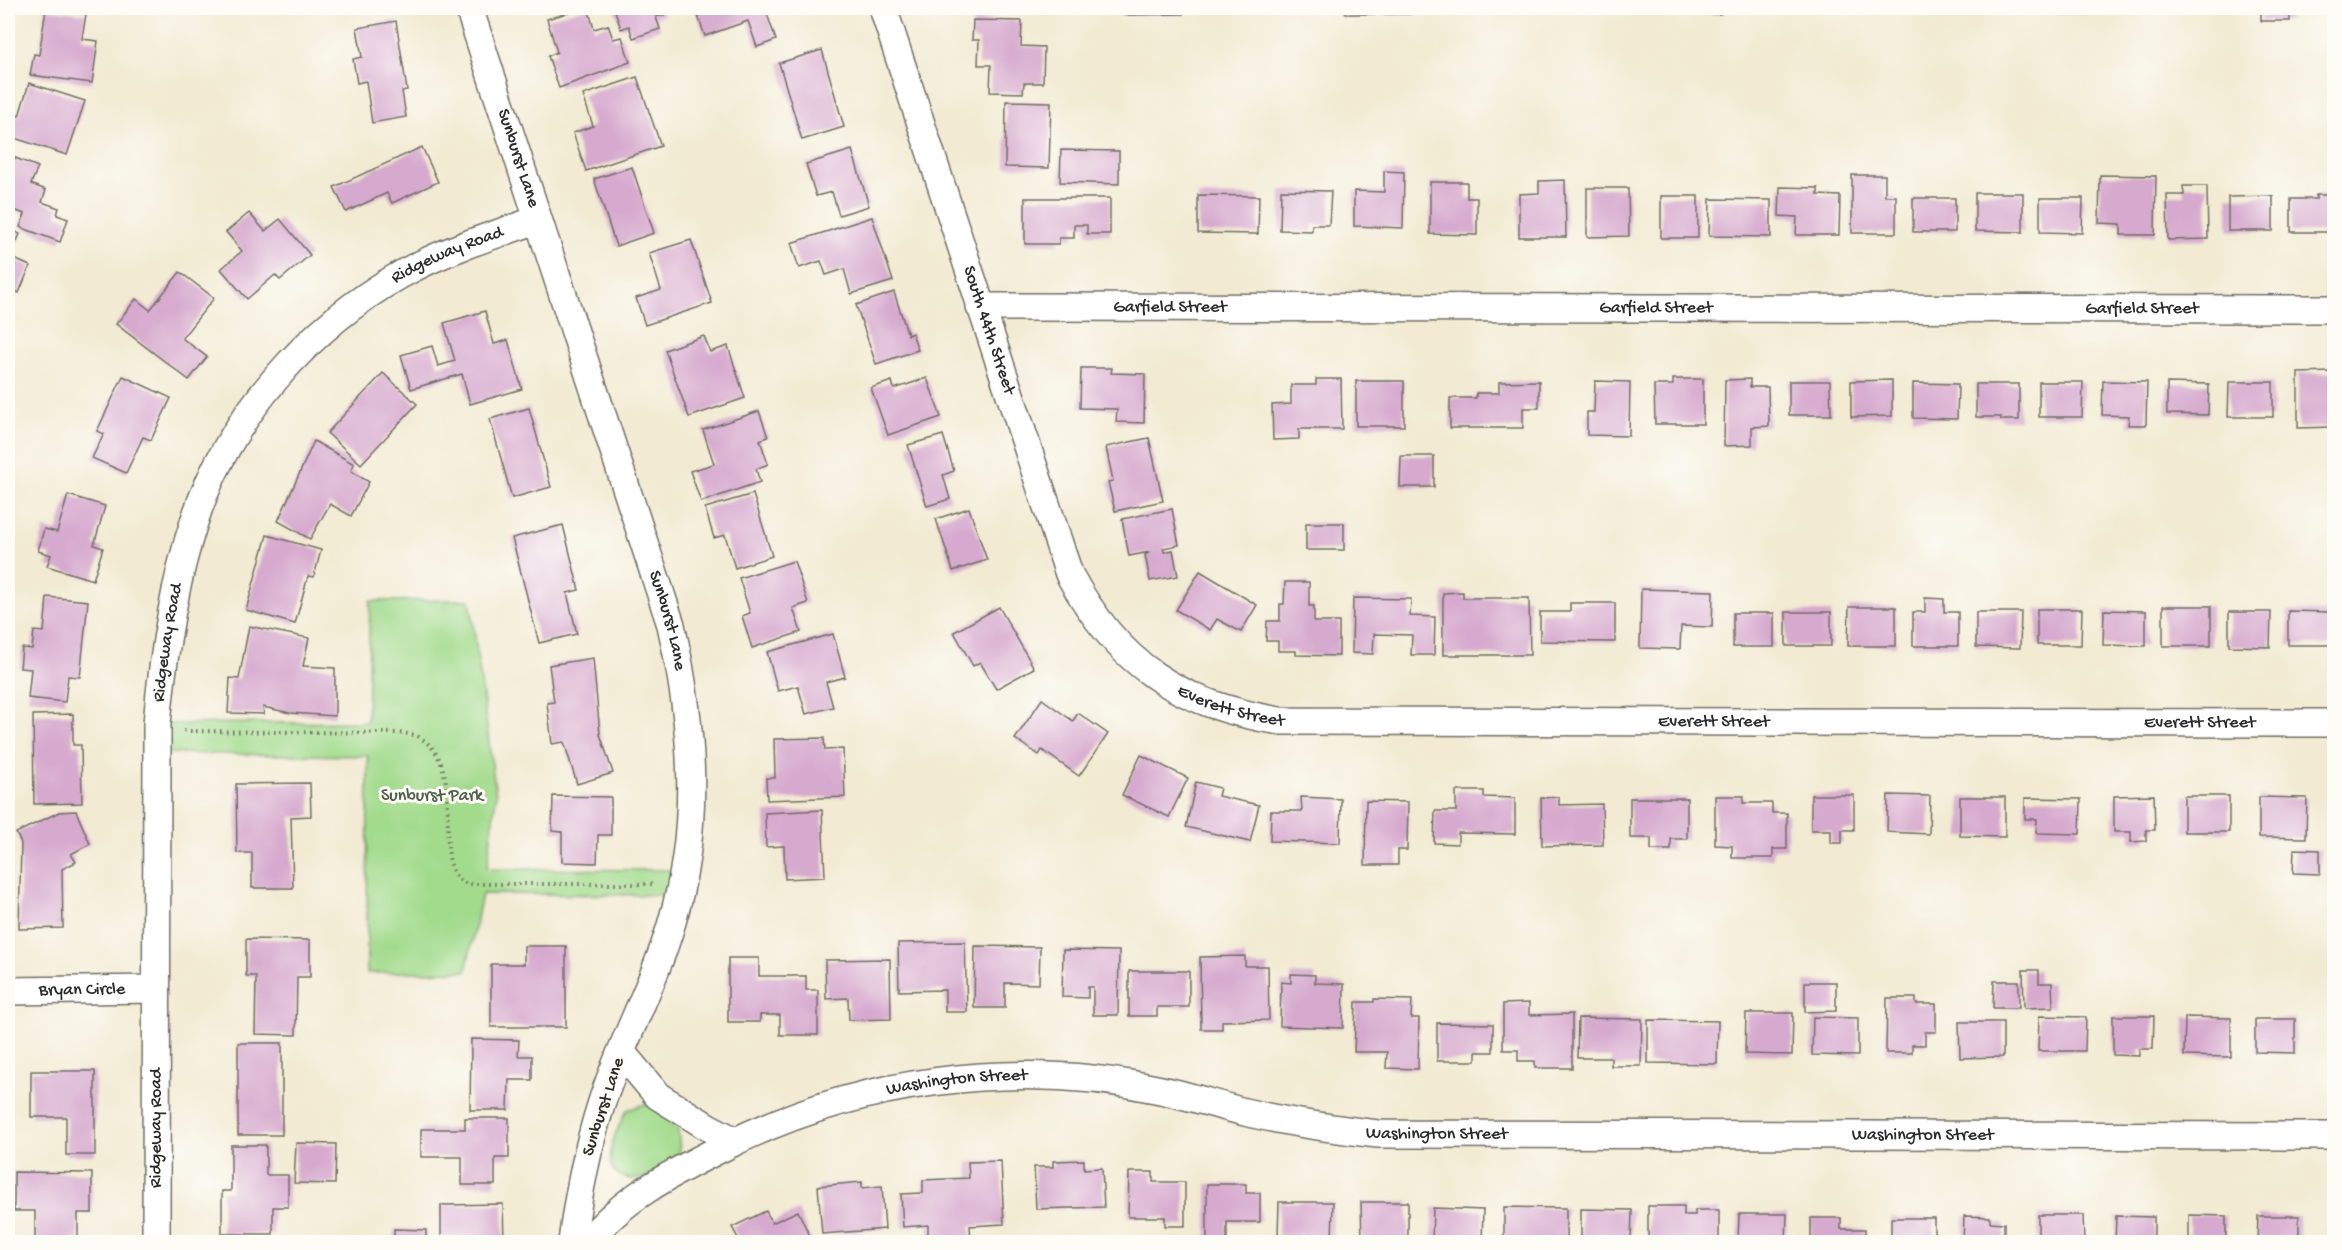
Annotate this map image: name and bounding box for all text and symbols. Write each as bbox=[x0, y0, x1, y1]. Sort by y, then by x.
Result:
street label: Sunburst Lane bbox=[492, 106, 544, 211]
street label: Ridgeway Road bbox=[388, 221, 507, 288]
street label: South 44th Street bbox=[958, 263, 1020, 398]
street label: Garfield Street bbox=[1113, 297, 1228, 318]
street label: Garfield Street bbox=[1599, 297, 1714, 319]
street label: Garfield Street bbox=[2085, 298, 2200, 319]
street label: Sunburst Lane bbox=[643, 568, 690, 673]
street label: Ridgeway Road bbox=[149, 580, 188, 703]
street label: Everett Street bbox=[1174, 680, 1286, 732]
street label: Everett Street bbox=[1658, 711, 1771, 732]
street label: Everett Street bbox=[2144, 712, 2257, 733]
park label: Sunburst Park bbox=[381, 786, 485, 807]
street label: Bryan Circle bbox=[38, 979, 126, 1001]
street label: Sunburst Lane bbox=[578, 1054, 630, 1159]
street label: Washington Street bbox=[884, 1065, 1029, 1100]
street label: Ridgeway Road bbox=[146, 1067, 167, 1188]
street label: Washington Street bbox=[1365, 1122, 1509, 1145]
street label: Washington Street bbox=[1852, 1124, 1995, 1146]

